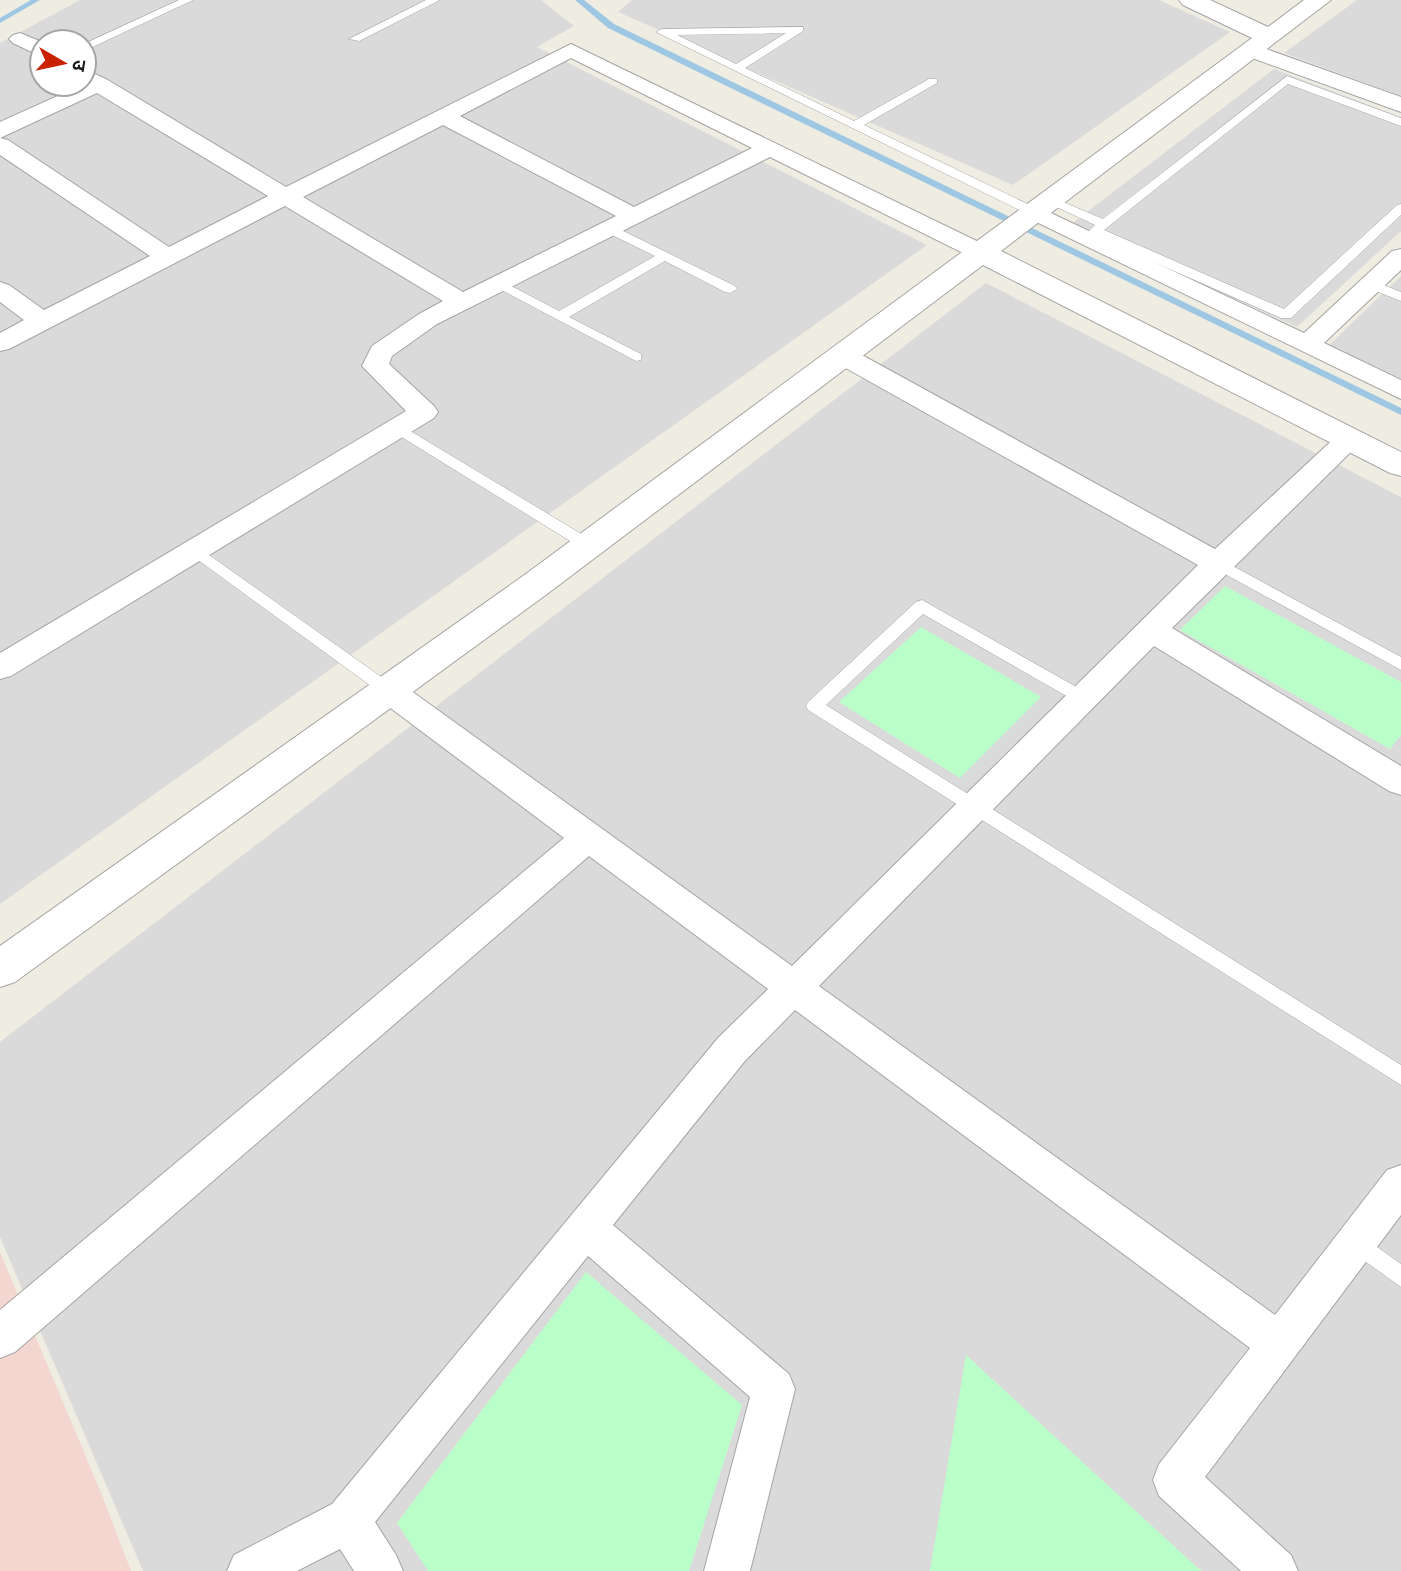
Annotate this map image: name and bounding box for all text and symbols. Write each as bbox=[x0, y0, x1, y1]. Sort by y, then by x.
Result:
north arrow bbox=[28, 28, 98, 98]
text: उ bbox=[68, 58, 91, 74]

